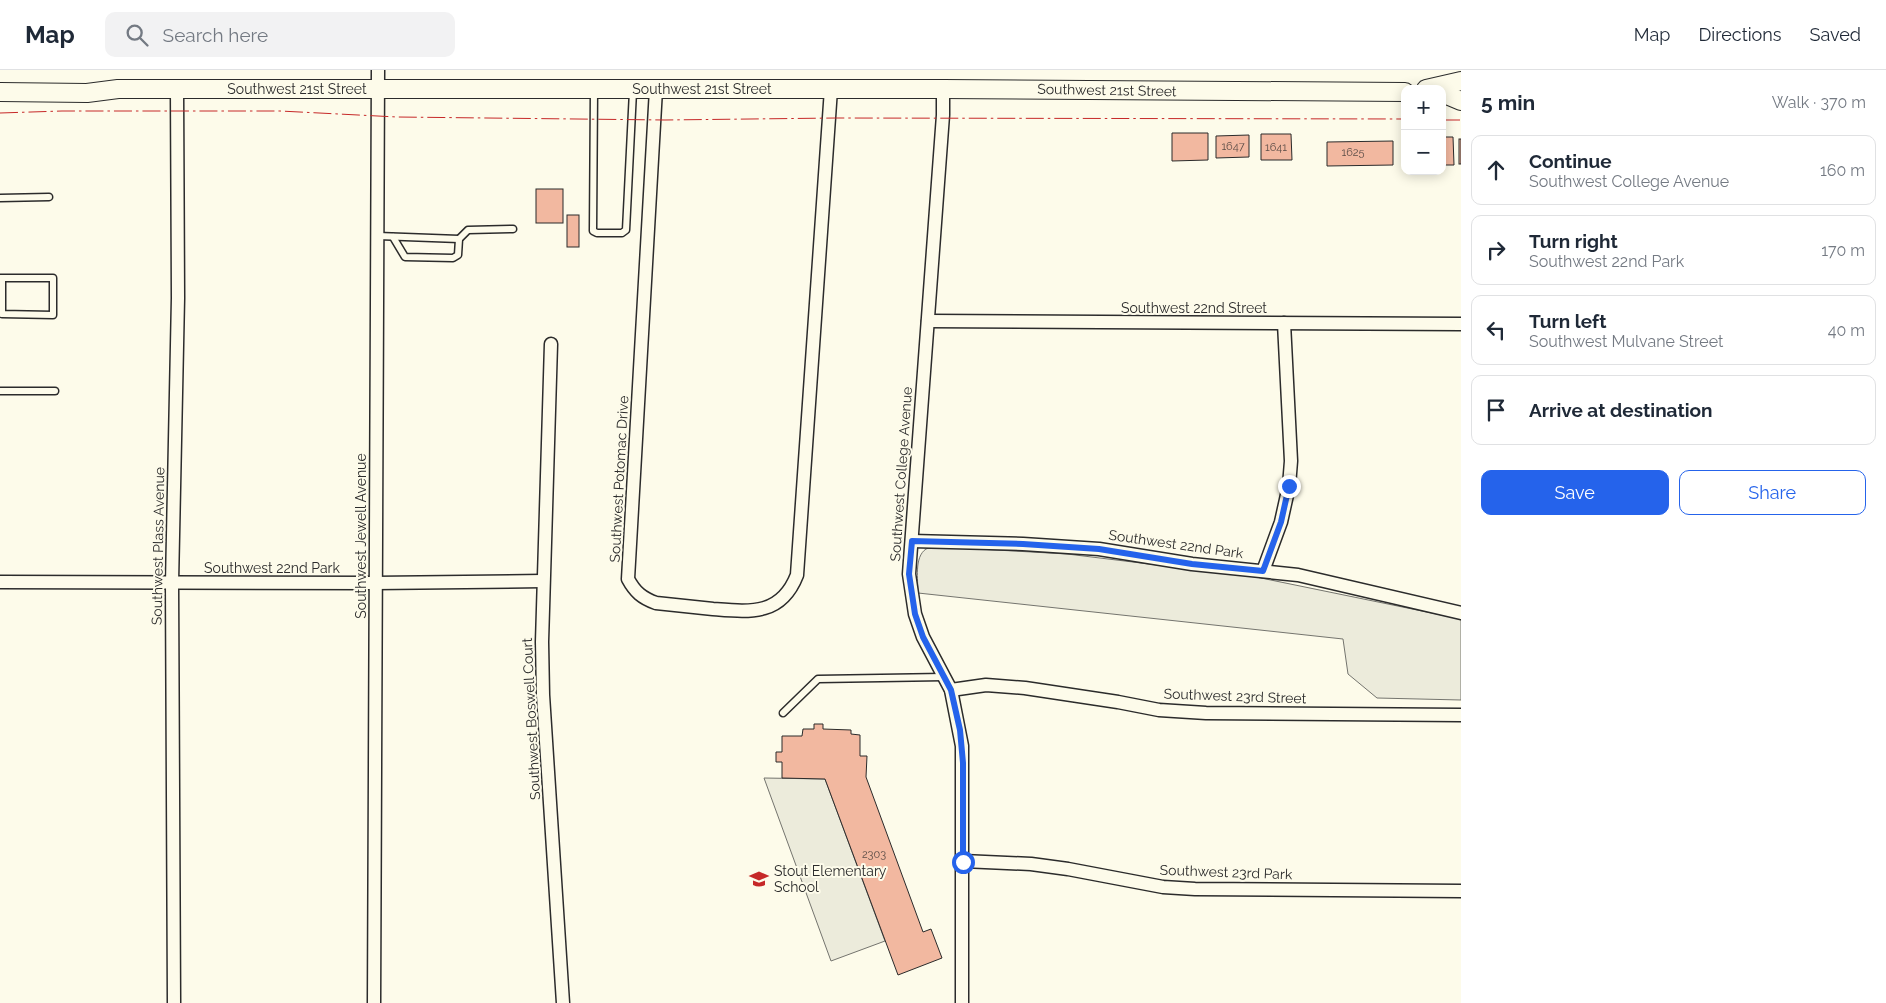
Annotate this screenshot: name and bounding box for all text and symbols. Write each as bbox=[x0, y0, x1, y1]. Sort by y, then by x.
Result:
search box bbox=[105, 12, 455, 57]
text: Map bbox=[25, 20, 75, 49]
icon: search bbox=[123, 21, 151, 49]
text: Search here bbox=[163, 24, 268, 46]
text: Map bbox=[1634, 24, 1670, 45]
text: Directions bbox=[1698, 24, 1782, 45]
text: Saved bbox=[1810, 24, 1861, 45]
street label: Southwest 21st Street bbox=[227, 81, 367, 97]
street label: Southwest 21st Street bbox=[632, 81, 772, 97]
street label: Southwest 21st Street bbox=[1037, 81, 1177, 99]
map controls bbox=[1401, 85, 1446, 175]
button: + bbox=[1401, 85, 1446, 130]
text: 5 min bbox=[1481, 90, 1535, 115]
text: Walk · 370 m bbox=[1772, 93, 1866, 112]
button: − bbox=[1401, 130, 1446, 175]
house number: 1647 bbox=[1221, 140, 1245, 153]
house number: 1641 bbox=[1265, 141, 1287, 154]
house number: 1625 bbox=[1341, 146, 1365, 159]
text: Continue bbox=[1529, 150, 1612, 172]
icon: ahead bbox=[1482, 156, 1510, 184]
text: 160 m bbox=[1820, 161, 1865, 180]
text: Southwest College Avenue bbox=[1529, 172, 1729, 191]
text: Turn right bbox=[1529, 230, 1618, 252]
icon: right bbox=[1482, 236, 1510, 264]
text: 170 m bbox=[1821, 241, 1865, 260]
text: Southwest 22nd Park bbox=[1529, 252, 1684, 271]
street label: Southwest 22nd Street bbox=[1121, 300, 1267, 316]
text: Turn left bbox=[1529, 310, 1606, 332]
icon: left bbox=[1482, 316, 1510, 344]
text: 40 m bbox=[1828, 321, 1865, 340]
text: Southwest Mulvane Street bbox=[1529, 332, 1723, 351]
street label: Southwest College Avenue bbox=[887, 386, 915, 562]
street label: Southwest Potomac Drive bbox=[607, 395, 631, 563]
icon: arrive bbox=[1482, 396, 1510, 424]
text: Arrive at destination bbox=[1529, 399, 1713, 421]
street label: Southwest Jewell Avenue bbox=[353, 453, 369, 619]
street label: Southwest Plass Avenue bbox=[149, 467, 167, 625]
button: Save bbox=[1481, 470, 1669, 515]
button: Share bbox=[1679, 470, 1866, 515]
route end bbox=[1278, 475, 1301, 498]
street label: Southwest 22nd Park bbox=[1108, 527, 1245, 561]
street label: Southwest 22nd Park bbox=[204, 560, 340, 576]
street label: Southwest Boswell Court bbox=[519, 637, 543, 801]
street label: Southwest 23rd Street bbox=[1163, 686, 1307, 706]
house number: 2303 bbox=[862, 848, 886, 861]
route start bbox=[952, 851, 975, 874]
street label: Southwest 23rd Park bbox=[1159, 862, 1293, 882]
place label: Stout Elementary School bbox=[774, 863, 887, 895]
school or university icon: Stout Elementary School bbox=[748, 868, 770, 890]

